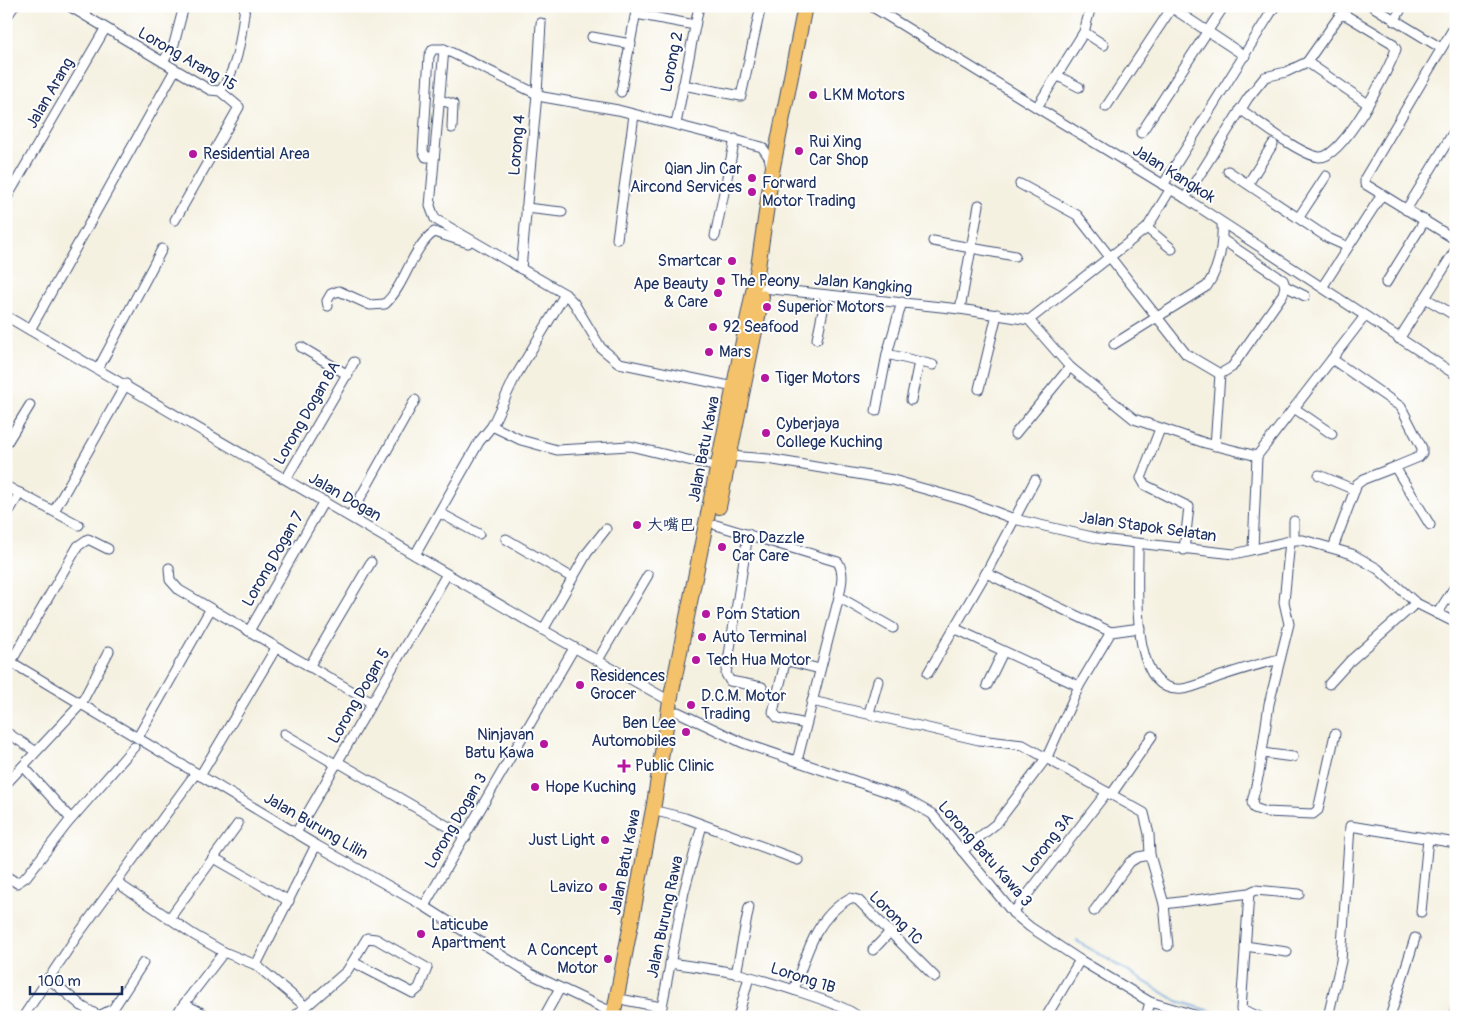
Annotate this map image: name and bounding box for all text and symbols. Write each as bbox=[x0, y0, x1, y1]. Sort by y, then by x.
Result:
street label: Lorong Arang 15 bbox=[134, 23, 240, 95]
street label: Lorong 2 bbox=[656, 30, 688, 94]
street label: Jalan Arang bbox=[22, 54, 78, 132]
place label: LKM Motors bbox=[823, 85, 905, 105]
marker: LKM Motors bbox=[807, 89, 819, 101]
street label: Lorong 4 bbox=[504, 114, 530, 176]
place label: Rui Xing Car Shop bbox=[809, 132, 869, 170]
street label: Jalan Kangkok bbox=[1129, 141, 1219, 208]
place label: Residential Area bbox=[203, 144, 310, 164]
marker: Rui Xing Car Shop bbox=[793, 145, 805, 157]
marker: Residential Area bbox=[187, 148, 199, 160]
place label: Qian Jin Car Aircond Services bbox=[630, 159, 742, 197]
marker: Qian Jin Car Aircond Services bbox=[746, 172, 758, 184]
place label: Forward Motor Trading bbox=[762, 173, 856, 211]
marker: Forward Motor Trading bbox=[746, 186, 758, 198]
place label: Smartcar bbox=[658, 251, 722, 271]
marker: Smartcar bbox=[726, 255, 738, 267]
street label: Jalan Kangking bbox=[813, 270, 913, 298]
place label: The Peony bbox=[731, 271, 800, 291]
place label: Ape Beauty & Care bbox=[633, 274, 708, 312]
marker: The Peony bbox=[715, 275, 727, 287]
marker: Ape Beauty & Care bbox=[712, 287, 724, 299]
place label: Superior Motors bbox=[777, 297, 884, 317]
marker: Superior Motors bbox=[761, 301, 773, 313]
place label: 92 Seafood bbox=[723, 317, 799, 337]
marker: 92 Seafood bbox=[707, 321, 719, 333]
place label: Mars bbox=[719, 342, 751, 362]
marker: Mars bbox=[703, 346, 715, 358]
street label: Lorong Dogan 8A bbox=[269, 357, 345, 469]
place label: Tiger Motors bbox=[775, 368, 860, 388]
marker: Tiger Motors bbox=[759, 372, 771, 384]
street label: Jalan Batu Kawa bbox=[684, 394, 724, 504]
place label: Cyberjaya College Kuching bbox=[776, 414, 883, 452]
marker: Cyberjaya College Kuching bbox=[760, 427, 772, 439]
street label: Jalan Dogan bbox=[305, 468, 385, 526]
street label: Lorong Dogan 7 bbox=[238, 507, 309, 610]
street label: Jalan Stapok Selatan bbox=[1078, 507, 1218, 547]
place label: 大嘴巴 bbox=[647, 515, 695, 535]
marker: 大嘴巴 bbox=[631, 519, 643, 531]
place label: Bro Dazzle Car Care bbox=[732, 528, 804, 566]
marker: Bro Dazzle Car Care bbox=[716, 541, 728, 553]
place label: Pom Station bbox=[716, 604, 800, 624]
marker: Pom Station bbox=[700, 608, 712, 620]
place label: Auto Terminal bbox=[712, 627, 807, 647]
marker: Auto Terminal bbox=[696, 631, 708, 643]
street label: Lorong Dogan 5 bbox=[324, 645, 394, 747]
place label: Tech Hua Motor bbox=[706, 650, 811, 670]
marker: Tech Hua Motor bbox=[690, 654, 702, 666]
place label: Residences Grocer bbox=[590, 666, 665, 704]
marker: Residences Grocer bbox=[574, 679, 586, 691]
place label: D.C.M. Motor Trading bbox=[701, 686, 786, 724]
marker: D.C.M. Motor Trading bbox=[685, 699, 697, 711]
place label: Ben Lee Automobiles bbox=[591, 713, 676, 751]
place label: Ninjavan Batu Kawa bbox=[465, 725, 534, 763]
marker: Ben Lee Automobiles bbox=[680, 726, 692, 738]
marker: Ninjavan Batu Kawa bbox=[538, 738, 550, 750]
place label: Public Clinic bbox=[635, 756, 714, 776]
marker: Public Clinic bbox=[617, 759, 631, 773]
street label: Lorong Dogan 3 bbox=[421, 770, 491, 872]
place label: Hope Kuching bbox=[545, 777, 636, 797]
marker: Hope Kuching bbox=[529, 781, 541, 793]
street label: Jalan Burung Lilin bbox=[260, 788, 372, 864]
street label: Lorong Batu Kawa 3 bbox=[934, 797, 1036, 911]
street label: Jalan Batu Kawa bbox=[605, 807, 645, 917]
street label: Lorong 3A bbox=[1018, 809, 1078, 877]
place label: Just Light bbox=[528, 830, 596, 850]
marker: Just Light bbox=[599, 834, 611, 846]
street label: Jalan Burung Rawa bbox=[642, 854, 688, 980]
place label: Lavizo bbox=[550, 877, 593, 897]
marker: Lavizo bbox=[597, 881, 609, 893]
street label: Lorong 1C bbox=[865, 887, 927, 949]
place label: Laticube Apartment bbox=[431, 915, 506, 953]
marker: Laticube Apartment bbox=[415, 928, 427, 940]
place label: A Concept Motor bbox=[527, 940, 599, 978]
marker: A Concept Motor bbox=[602, 953, 614, 965]
street label: Lorong 1B bbox=[768, 958, 838, 998]
scale bar bbox=[30, 963, 122, 995]
text: 100 m bbox=[38, 972, 81, 991]

